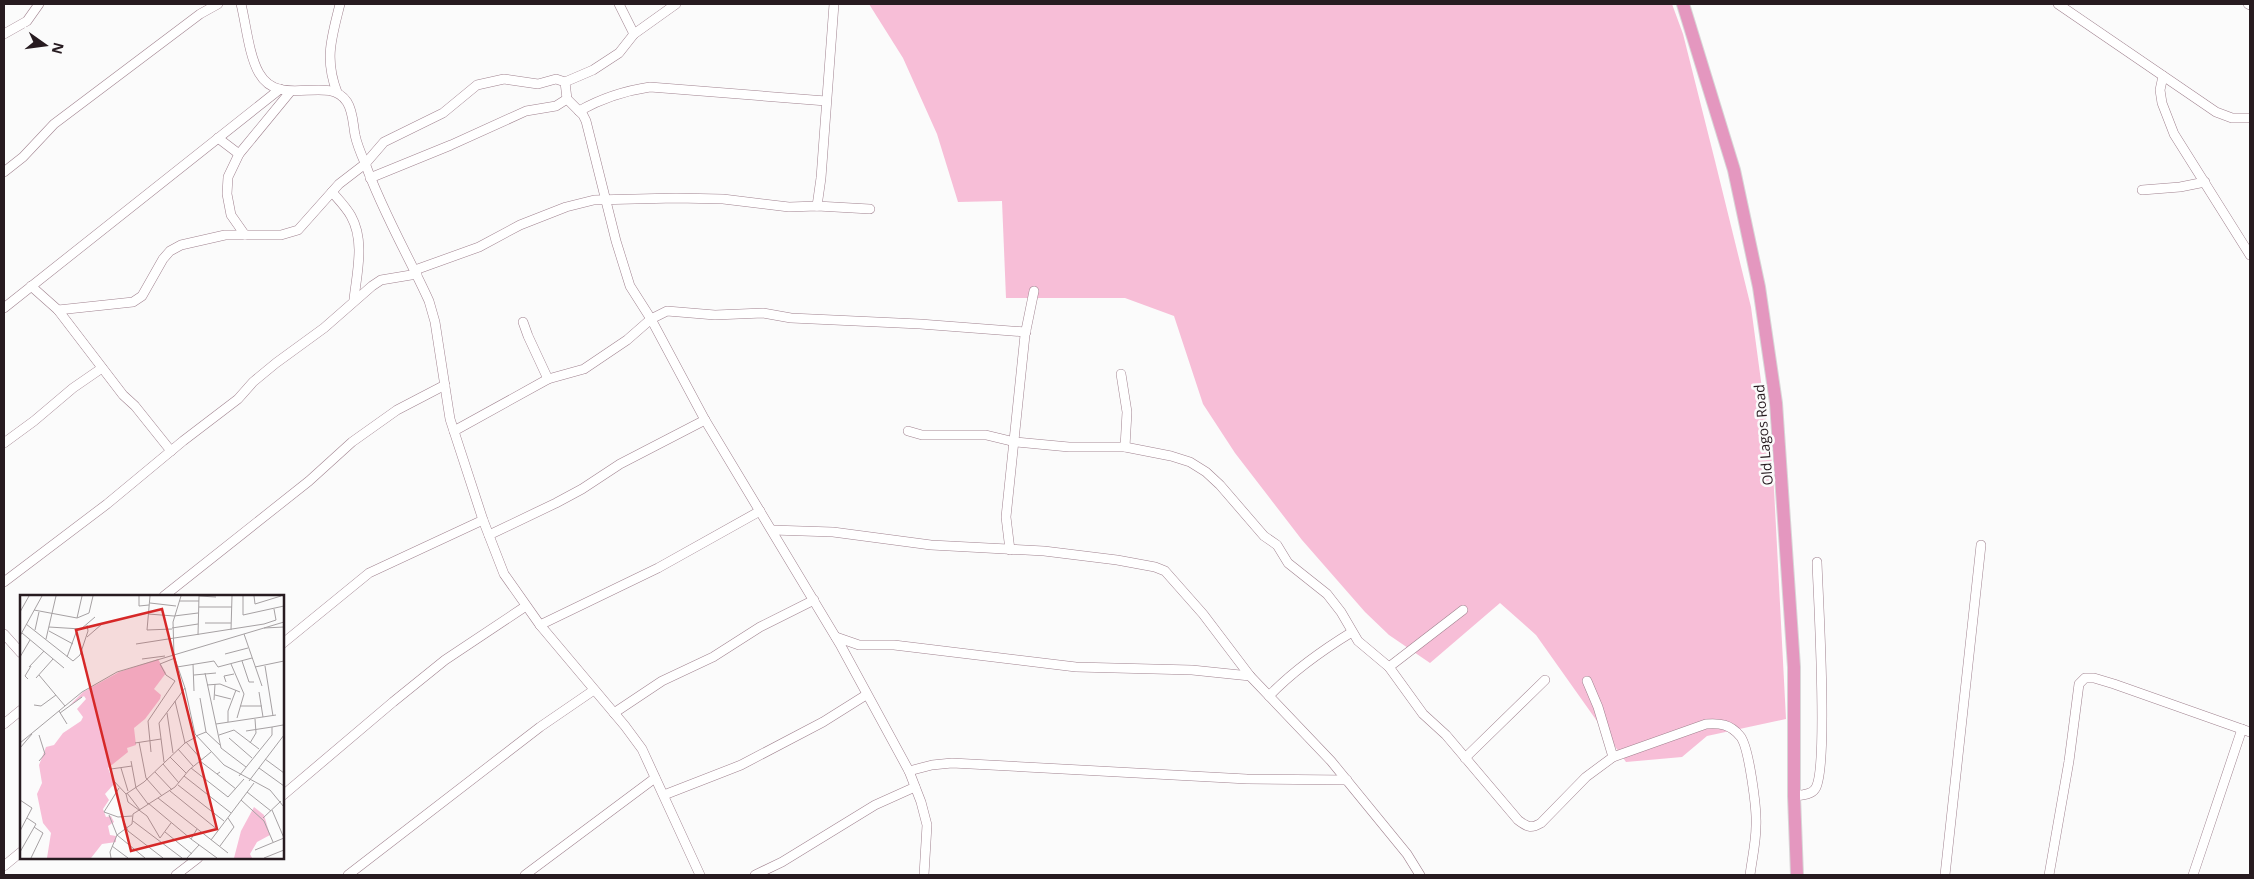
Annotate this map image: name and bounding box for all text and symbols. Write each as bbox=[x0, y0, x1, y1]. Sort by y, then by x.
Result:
north arrow bbox=[20, 20, 70, 70]
text: N bbox=[48, 40, 69, 56]
street label: Old Lagos Road bbox=[1749, 384, 1777, 486]
inset map bbox=[20, 595, 284, 859]

